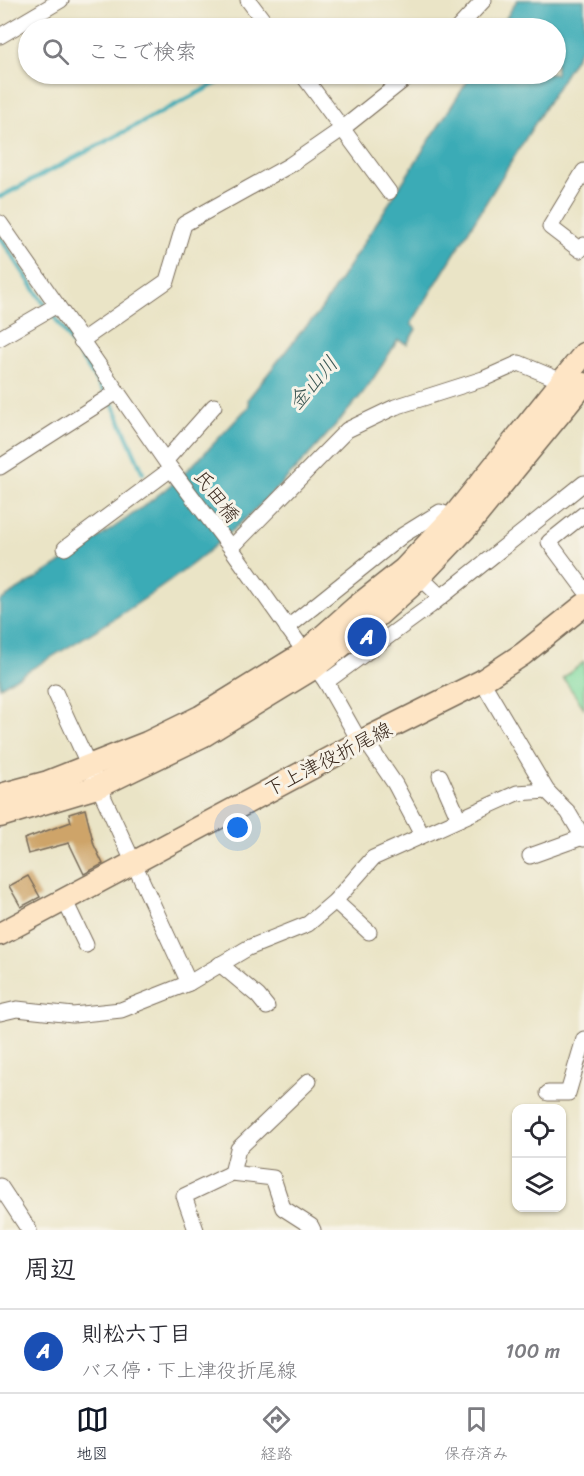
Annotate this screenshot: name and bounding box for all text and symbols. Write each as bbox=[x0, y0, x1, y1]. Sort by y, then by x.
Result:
search box bbox=[18, 18, 566, 84]
text: ここで検索 bbox=[87, 32, 197, 71]
icon: search bbox=[39, 35, 72, 68]
water label: 金山川 bbox=[278, 347, 348, 419]
street label: 氏田橋 bbox=[185, 462, 249, 531]
pin: A bbox=[348, 614, 386, 660]
street label: 下上津役折尾線 bbox=[258, 712, 399, 807]
your location bbox=[223, 813, 252, 842]
map controls bbox=[512, 1104, 566, 1212]
button: locate bbox=[512, 1104, 566, 1158]
button: layers bbox=[512, 1158, 566, 1212]
text: 周辺 bbox=[24, 1246, 76, 1292]
text: 則松六丁目 bbox=[81, 1314, 191, 1353]
text: A bbox=[37, 1334, 50, 1369]
text: 100 m bbox=[506, 1334, 560, 1369]
text: バス停 · 下上津役折尾線 bbox=[81, 1353, 297, 1388]
tab: 地図 bbox=[76, 1403, 109, 1468]
tab: 経路 bbox=[260, 1403, 293, 1468]
tab: 保存済み bbox=[444, 1403, 508, 1468]

